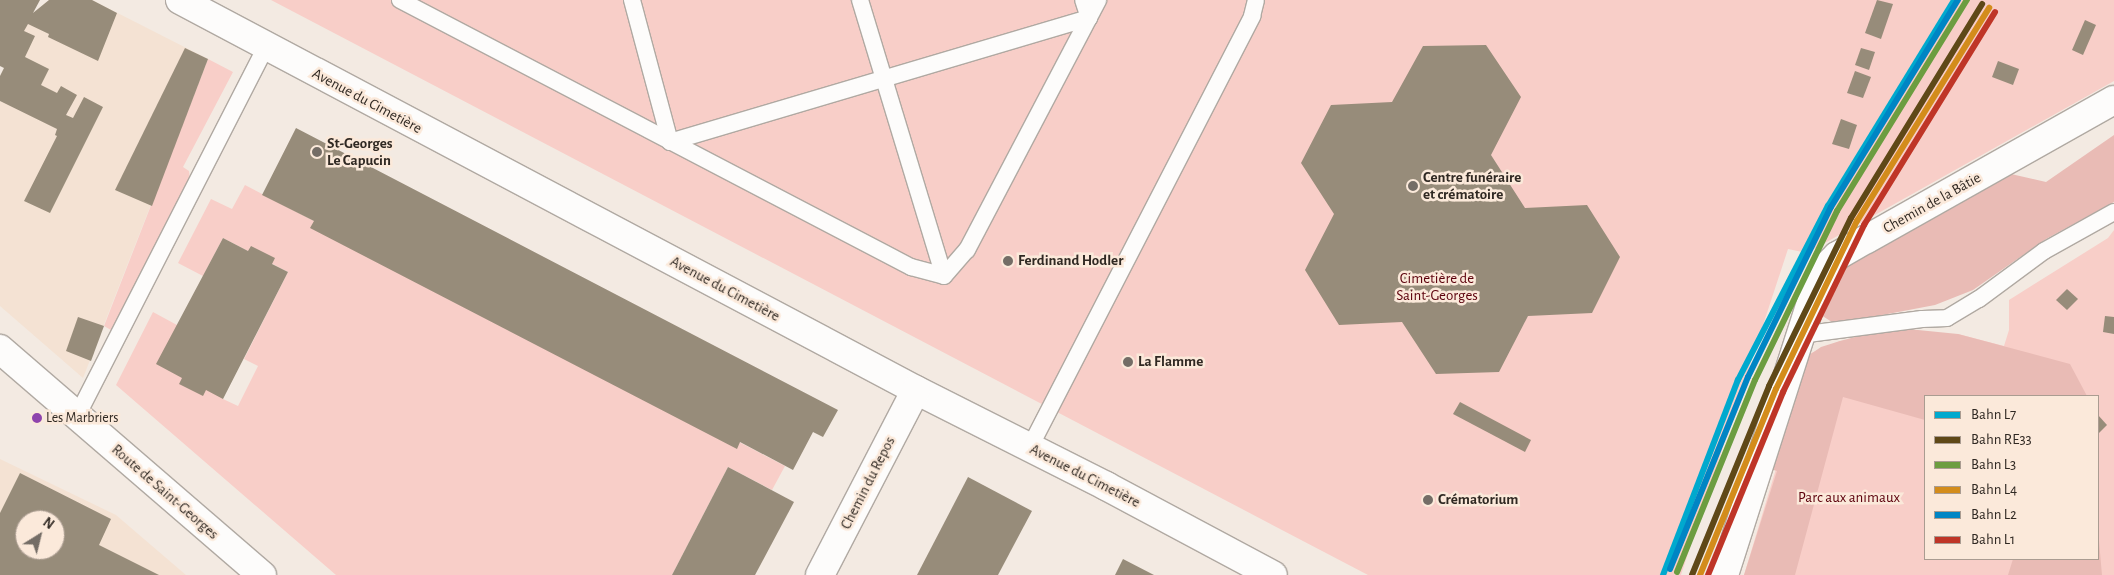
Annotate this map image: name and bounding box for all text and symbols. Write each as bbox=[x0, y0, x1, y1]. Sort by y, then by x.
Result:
street label: Avenue du Cimetière bbox=[309, 65, 425, 137]
place label: St-Georges Le Capucin bbox=[327, 134, 393, 169]
marker: St-Georges Le Capucin bbox=[311, 146, 323, 158]
place label: Centre funéraire et crématoire bbox=[1423, 168, 1521, 203]
street label: Chemin de la Bâtie bbox=[1880, 169, 1984, 237]
marker: Centre funéraire et crématoire bbox=[1407, 180, 1419, 192]
place label: Ferdinand Hodler bbox=[1018, 252, 1123, 270]
street label: Avenue du Cimetière bbox=[667, 253, 783, 325]
marker: Ferdinand Hodler bbox=[1002, 255, 1014, 267]
park label: Cimetière de Saint-Georges bbox=[1396, 269, 1478, 304]
place label: La Flamme bbox=[1138, 353, 1203, 371]
marker: La Flamme bbox=[1122, 356, 1134, 368]
legend bbox=[1924, 395, 2099, 560]
text: Bahn L7 bbox=[1971, 407, 2016, 422]
place label: Les Marbriers bbox=[46, 410, 118, 426]
marker: Les Marbriers bbox=[32, 413, 42, 423]
text: Bahn RE33 bbox=[1971, 432, 2032, 447]
street label: Chemin du Repos bbox=[837, 434, 899, 532]
street label: Avenue du Cimetière bbox=[1027, 440, 1143, 512]
street label: Route de Saint-Georges bbox=[108, 441, 222, 543]
text: Bahn L3 bbox=[1971, 457, 2016, 472]
text: Bahn L4 bbox=[1971, 482, 2017, 497]
park label: Parc aux animaux bbox=[1798, 489, 1900, 507]
place label: Crématorium bbox=[1438, 491, 1518, 509]
marker: Crématorium bbox=[1422, 494, 1434, 506]
text: Bahn L2 bbox=[1971, 507, 2017, 522]
north arrow bbox=[15, 510, 65, 560]
text: N bbox=[40, 515, 56, 532]
text: Bahn L1 bbox=[1971, 532, 2015, 547]

